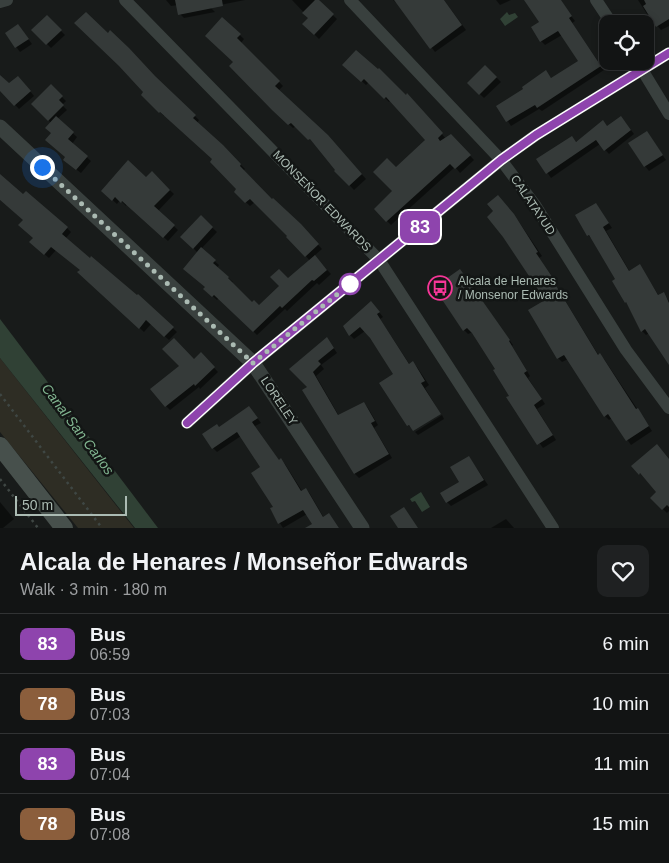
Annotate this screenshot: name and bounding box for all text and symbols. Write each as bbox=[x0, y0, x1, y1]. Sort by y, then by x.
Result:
map controls bbox=[599, 15, 654, 70]
button: locate bbox=[599, 15, 654, 70]
street label: MONSEÑOR EDWARDS bbox=[270, 148, 374, 254]
your location bbox=[30, 155, 55, 180]
street label: CALATAYUD bbox=[508, 172, 558, 238]
line badge: 83 bbox=[398, 211, 442, 243]
text: 83 bbox=[410, 217, 430, 237]
unlabelled marker bbox=[339, 273, 361, 295]
place label: Alcala de Henares / Monsenor Edwards bbox=[458, 274, 568, 302]
bus stop icon: Alcala de Henares / Monsenor Edwards bbox=[427, 275, 453, 301]
street label: LORELEY bbox=[258, 374, 300, 428]
water label: Canal San Carlos bbox=[39, 380, 117, 478]
scale bar bbox=[15, 493, 128, 516]
text: 50 m bbox=[22, 497, 53, 513]
button: heart bbox=[597, 545, 649, 597]
text: Alcala de Henares / Monseñor Edwards bbox=[20, 548, 468, 575]
text: Walk · 3 min · 180 m bbox=[20, 581, 167, 598]
text: Bus bbox=[90, 624, 126, 645]
text: 6 min bbox=[603, 633, 649, 654]
text: 83 bbox=[37, 634, 58, 654]
text: 06:59 bbox=[90, 646, 130, 663]
text: Bus bbox=[90, 684, 126, 705]
text: 10 min bbox=[592, 693, 649, 714]
text: 78 bbox=[37, 694, 58, 714]
text: 07:03 bbox=[90, 706, 130, 723]
text: Bus bbox=[90, 744, 126, 765]
text: 11 min bbox=[593, 753, 649, 774]
text: 83 bbox=[37, 754, 58, 774]
text: 07:04 bbox=[90, 766, 130, 783]
text: Bus bbox=[90, 804, 126, 825]
text: 15 min bbox=[592, 813, 649, 834]
text: 78 bbox=[37, 814, 58, 834]
text: 07:08 bbox=[90, 826, 130, 843]

